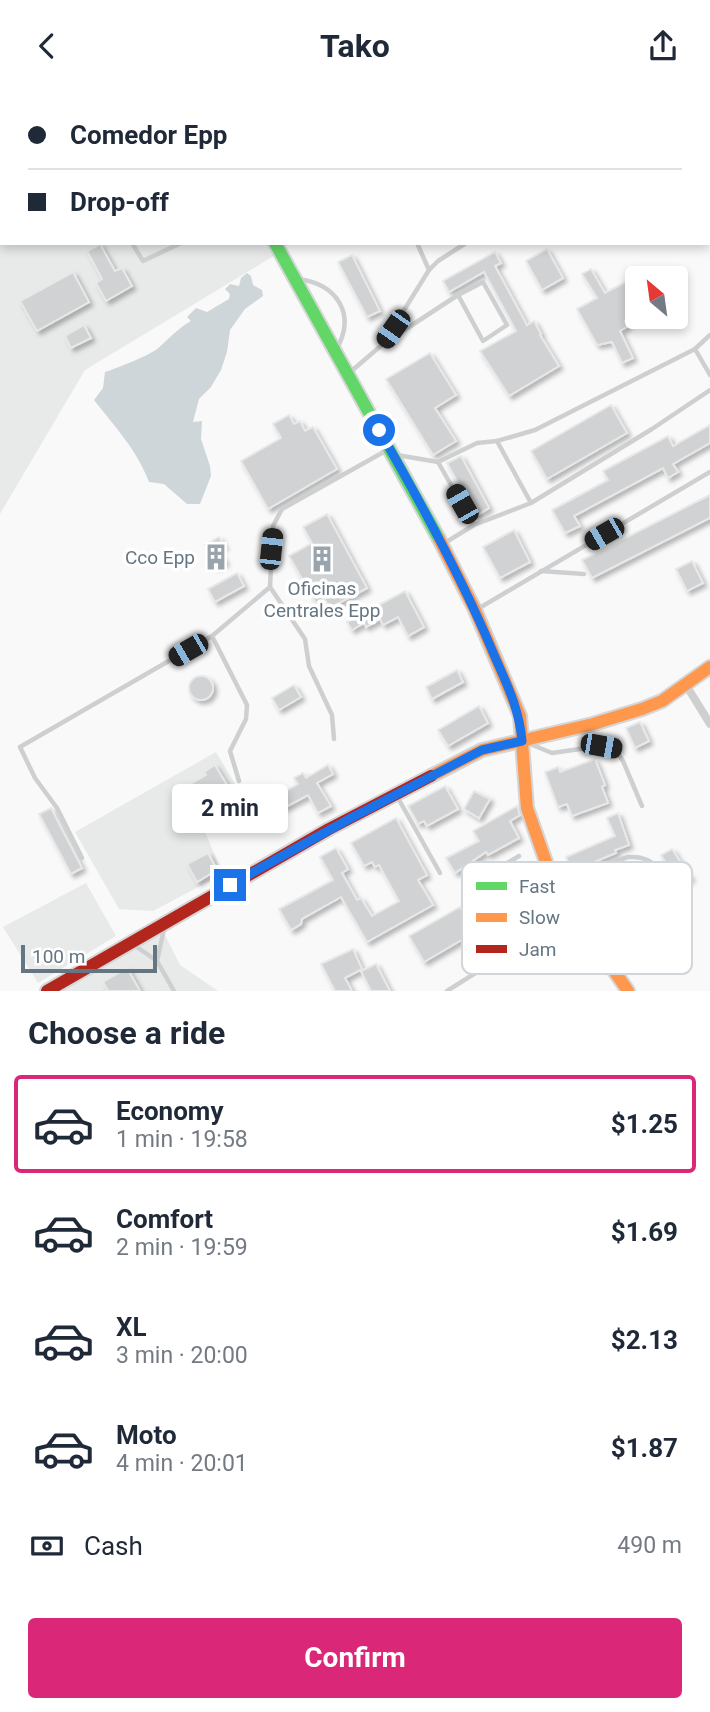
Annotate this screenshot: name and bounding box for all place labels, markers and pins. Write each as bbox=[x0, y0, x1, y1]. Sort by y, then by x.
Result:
building icon: Cco Epp bbox=[201, 542, 231, 572]
building icon: Oficinas Centrales Epp bbox=[307, 544, 337, 574]
place label: Cco Epp bbox=[125, 546, 195, 569]
place label: Oficinas Centrales Epp bbox=[264, 577, 380, 622]

